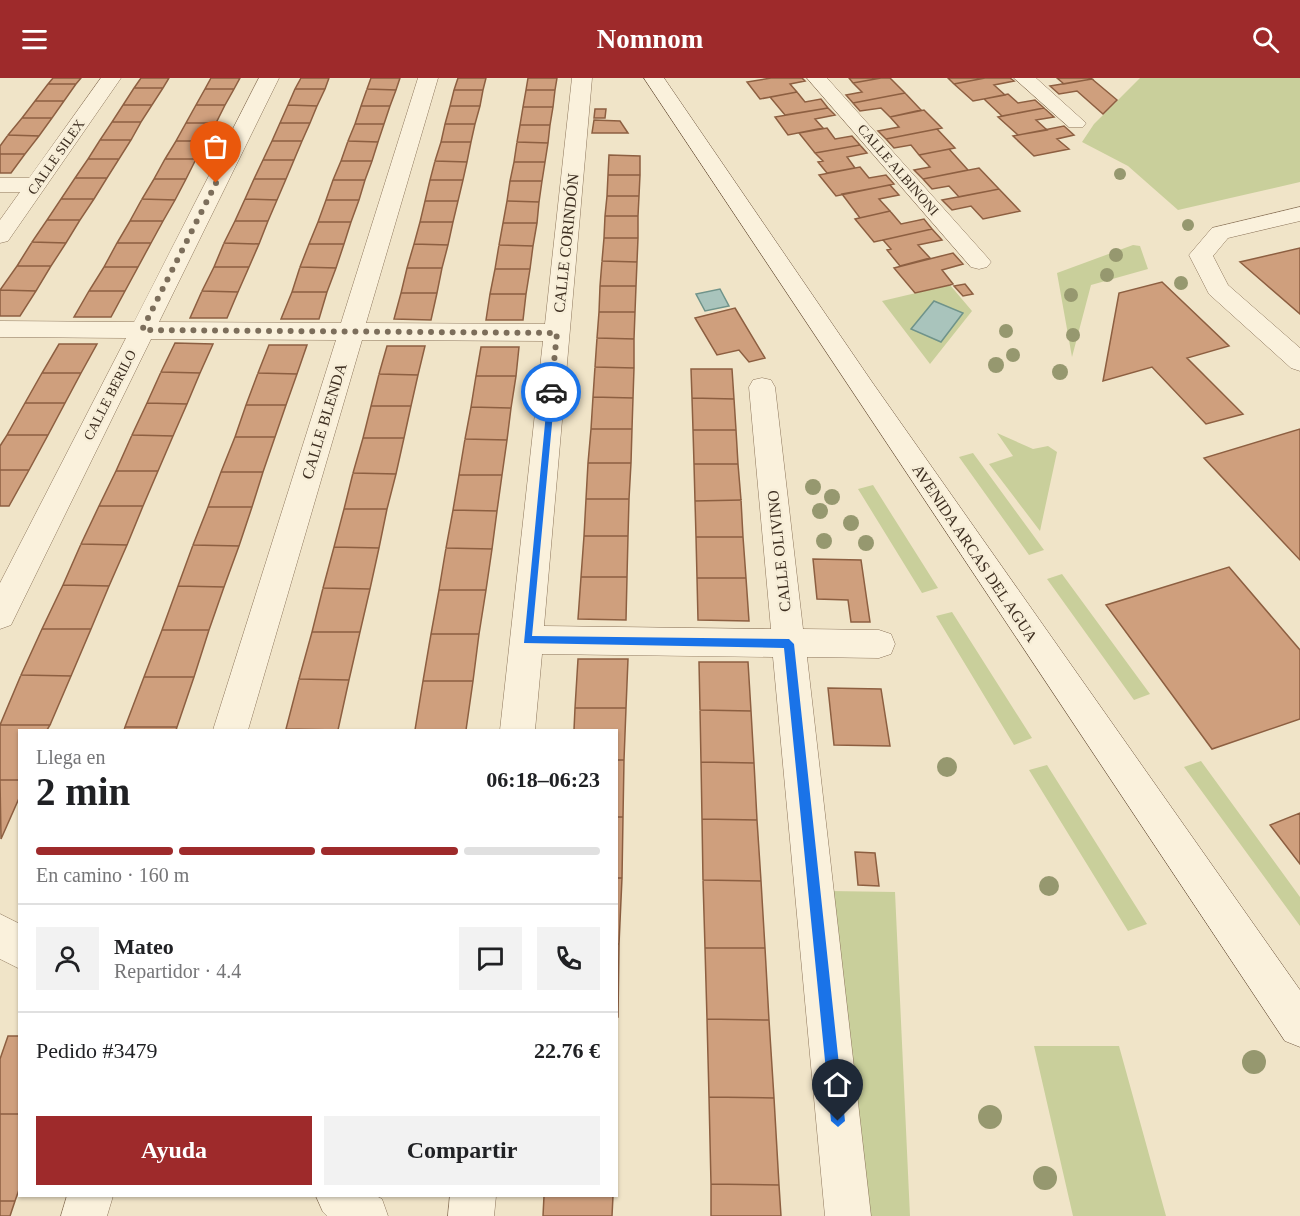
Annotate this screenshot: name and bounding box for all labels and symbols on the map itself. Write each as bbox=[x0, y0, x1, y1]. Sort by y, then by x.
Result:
street label: CALLE SILEX bbox=[25, 117, 87, 197]
pin bbox=[190, 121, 241, 183]
street label: CALLE ALBINONI bbox=[854, 121, 942, 219]
street label: CALLE CORINDÓN bbox=[549, 172, 582, 314]
street label: CALLE BERILO bbox=[81, 347, 139, 443]
street label: CALLE BLENDA bbox=[298, 361, 350, 481]
courier bbox=[521, 362, 581, 422]
street label: AVENIDA ARCAS DEL AGUA bbox=[909, 461, 1041, 645]
street label: CALLE OLIVINO bbox=[764, 489, 794, 613]
pin bbox=[812, 1059, 863, 1121]

